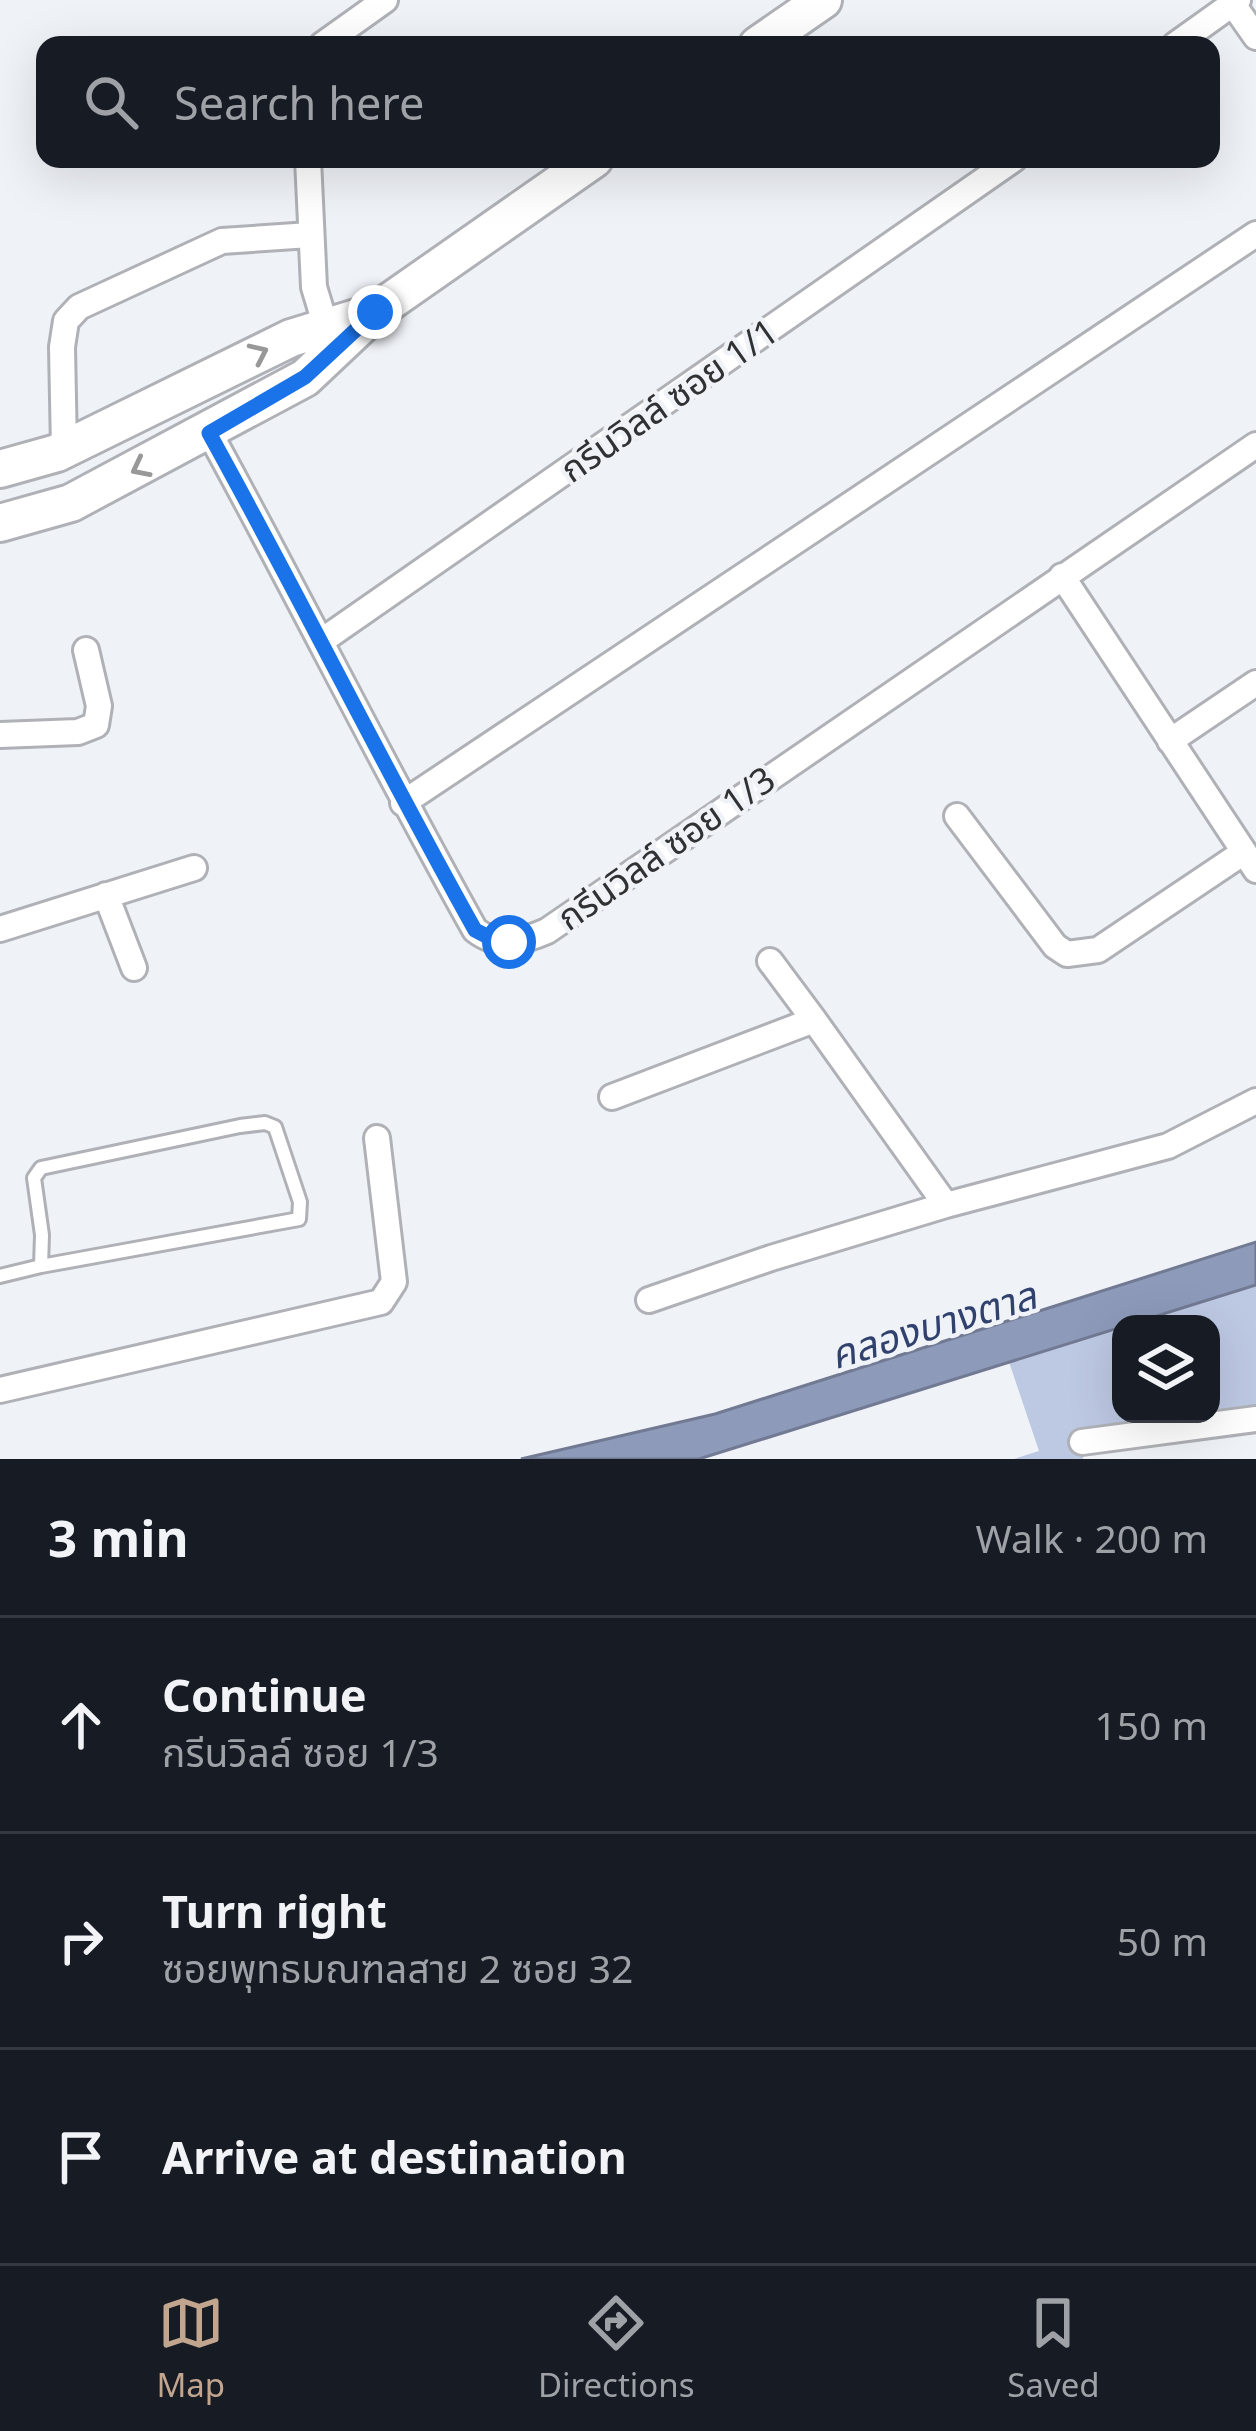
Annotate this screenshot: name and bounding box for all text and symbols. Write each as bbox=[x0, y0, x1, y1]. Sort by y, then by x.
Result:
search box bbox=[36, 36, 1220, 168]
icon: search bbox=[78, 69, 144, 135]
text: Search here bbox=[174, 72, 424, 133]
route end bbox=[348, 285, 402, 339]
street label: กรีนวิลล์ ซอย 1/1 bbox=[550, 306, 787, 493]
one-way arrow bbox=[247, 344, 268, 367]
one-way arrow bbox=[130, 454, 152, 477]
street label: กรีนวิลล์ ซอย 1/3 bbox=[547, 754, 784, 941]
route start bbox=[482, 915, 536, 969]
water label: คลองบางตาล bbox=[823, 1267, 1044, 1380]
map controls bbox=[1112, 1315, 1220, 1423]
button: layers bbox=[1112, 1315, 1220, 1423]
text: 3 min bbox=[48, 1502, 189, 1572]
text: Walk · 200 m bbox=[975, 1511, 1208, 1564]
text: Continue bbox=[162, 1664, 367, 1725]
icon: ahead bbox=[48, 1692, 114, 1758]
text: 150 m bbox=[1094, 1698, 1208, 1751]
text: กรีนวิลล์ ซอย 1/3 bbox=[162, 1725, 439, 1778]
text: Turn right bbox=[162, 1880, 387, 1941]
icon: right bbox=[48, 1908, 114, 1974]
text: 50 m bbox=[1117, 1914, 1208, 1967]
text: ซอยพุทธมณฑลสาย 2 ซอย 32 bbox=[162, 1941, 633, 1994]
icon: arrive bbox=[48, 2124, 114, 2190]
text: Arrive at destination bbox=[162, 2126, 627, 2187]
tab: Map bbox=[156, 2290, 225, 2407]
tab: Directions bbox=[538, 2290, 695, 2407]
tab: Saved bbox=[1007, 2290, 1100, 2407]

